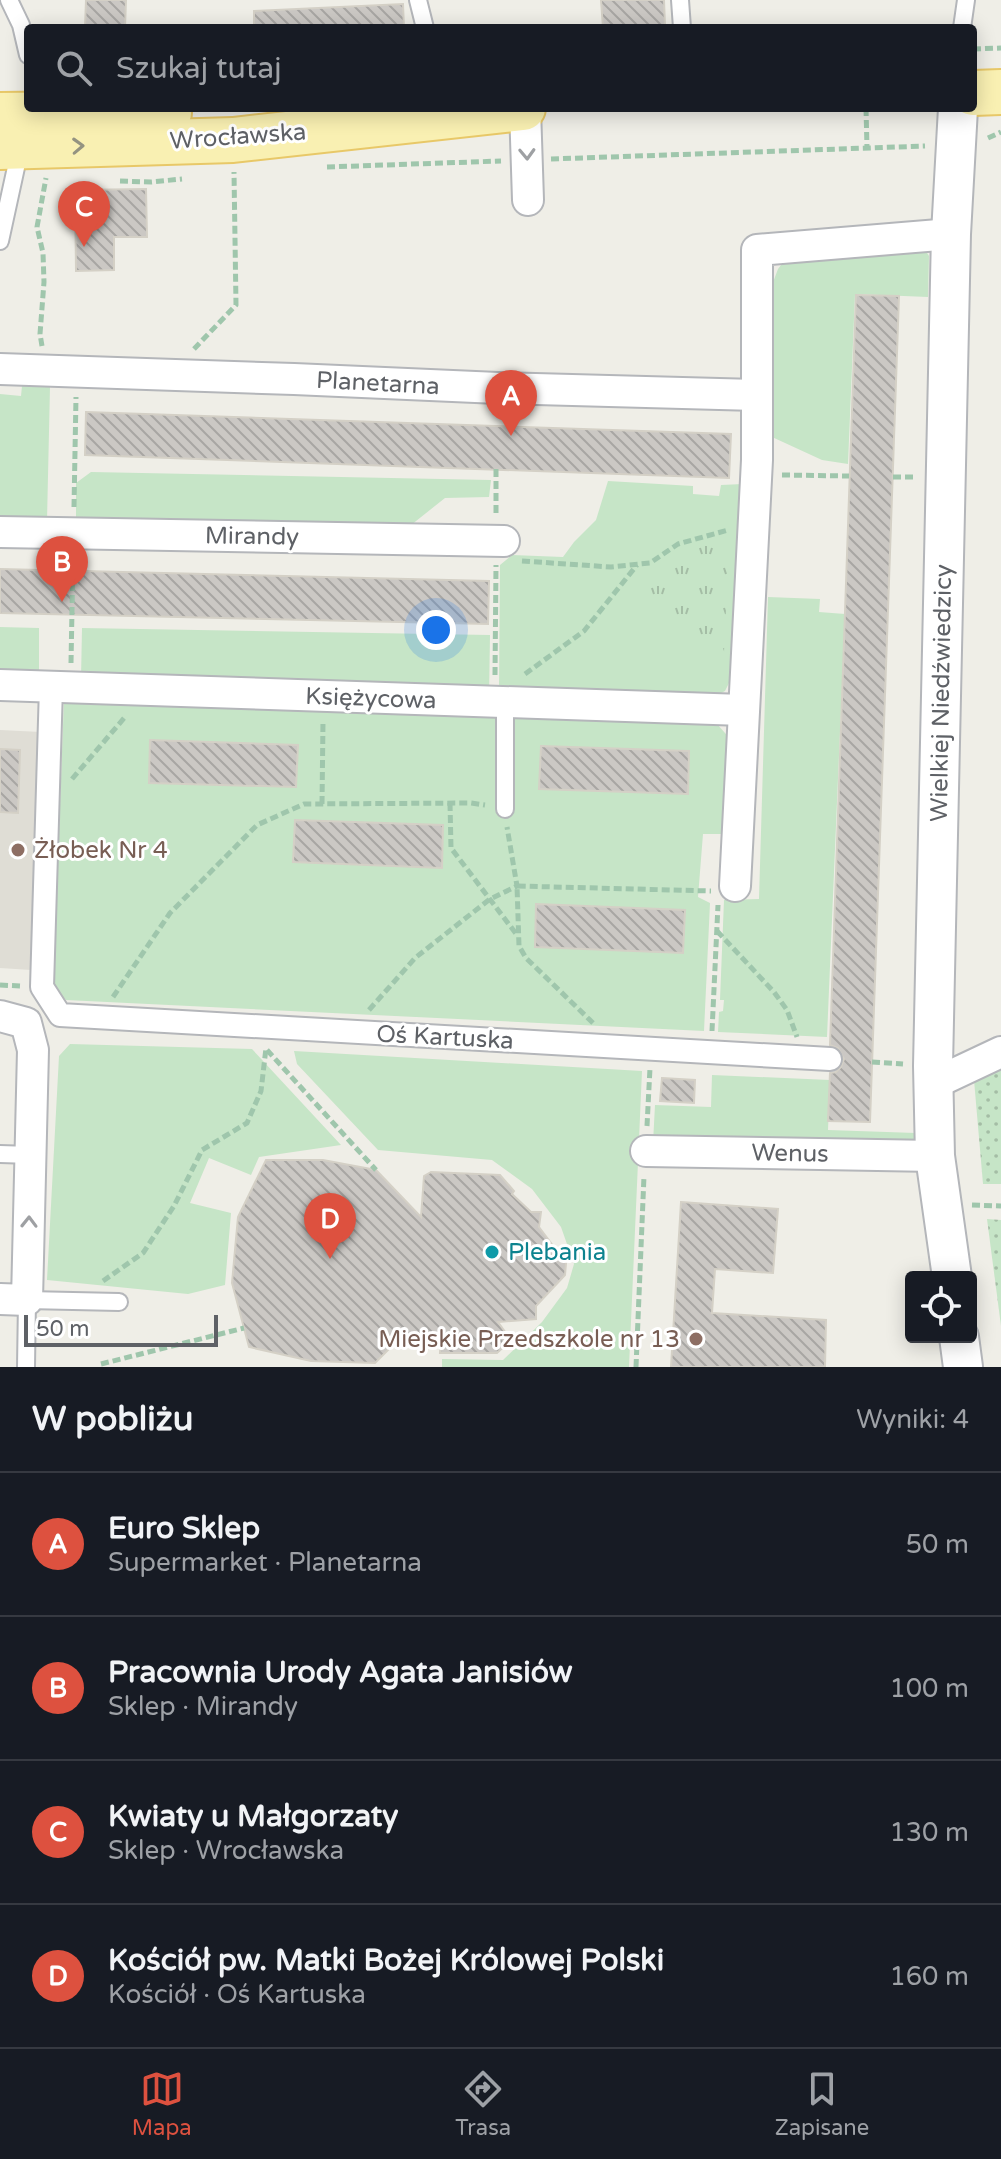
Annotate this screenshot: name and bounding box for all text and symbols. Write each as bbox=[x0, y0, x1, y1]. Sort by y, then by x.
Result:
search box bbox=[24, 24, 977, 112]
icon: search bbox=[52, 46, 96, 90]
text: Szukaj tutaj bbox=[116, 50, 282, 87]
street label: Wrocławska bbox=[169, 117, 307, 156]
one-way arrow bbox=[72, 137, 85, 154]
one-way arrow bbox=[518, 148, 535, 161]
pin: C bbox=[58, 181, 110, 247]
street label: Planetarna bbox=[315, 366, 440, 401]
pin: A bbox=[485, 370, 537, 436]
street label: Mirandy bbox=[205, 521, 299, 552]
pin: B bbox=[36, 536, 88, 602]
street label: Wielkiej Niedźwiedzicy bbox=[925, 564, 958, 822]
your location bbox=[416, 610, 456, 650]
street label: Księżycowa bbox=[305, 682, 437, 715]
place label: Żłobek Nr 4 bbox=[34, 836, 168, 865]
marker: Żłobek Nr 4 bbox=[9, 841, 27, 859]
street label: Oś Kartuska bbox=[376, 1019, 514, 1056]
street label: Wenus bbox=[751, 1138, 829, 1169]
pin: D bbox=[304, 1193, 356, 1259]
one-way arrow bbox=[20, 1215, 38, 1228]
place label: Plebania bbox=[508, 1238, 606, 1267]
marker: Plebania bbox=[483, 1243, 501, 1261]
map controls bbox=[905, 1271, 977, 1343]
button: locate bbox=[905, 1271, 977, 1343]
scale bar bbox=[24, 1311, 218, 1347]
text: 50 m bbox=[36, 1316, 90, 1342]
place label: Miejskie Przedszkole nr 13 bbox=[378, 1325, 680, 1354]
marker: Miejskie Przedszkole nr 13 bbox=[687, 1330, 705, 1348]
text: W pobliżu bbox=[32, 1399, 193, 1440]
text: Wyniki: 4 bbox=[856, 1404, 969, 1435]
text: Euro Sklep bbox=[108, 1510, 260, 1547]
text: A bbox=[48, 1529, 68, 1560]
text: 50 m bbox=[906, 1529, 969, 1560]
text: Supermarket · Planetarna bbox=[108, 1547, 422, 1578]
text: Pracownia Urody Agata Janisiów bbox=[108, 1654, 572, 1691]
text: B bbox=[49, 1673, 67, 1704]
text: 100 m bbox=[889, 1673, 969, 1704]
text: Sklep · Mirandy bbox=[108, 1691, 298, 1722]
text: Kwiaty u Małgorzaty bbox=[108, 1798, 398, 1835]
text: C bbox=[49, 1817, 67, 1848]
text: 130 m bbox=[889, 1817, 969, 1848]
text: Sklep · Wrocławska bbox=[108, 1835, 344, 1866]
text: Kościół pw. Matki Bożej Królowej Polski bbox=[108, 1942, 664, 1979]
text: D bbox=[48, 1961, 68, 1992]
text: 160 m bbox=[889, 1961, 969, 1992]
text: Kościół · Oś Kartuska bbox=[108, 1979, 366, 2010]
tab: Mapa bbox=[132, 2067, 192, 2141]
tab: Trasa bbox=[455, 2067, 511, 2141]
tab: Zapisane bbox=[775, 2067, 869, 2141]

